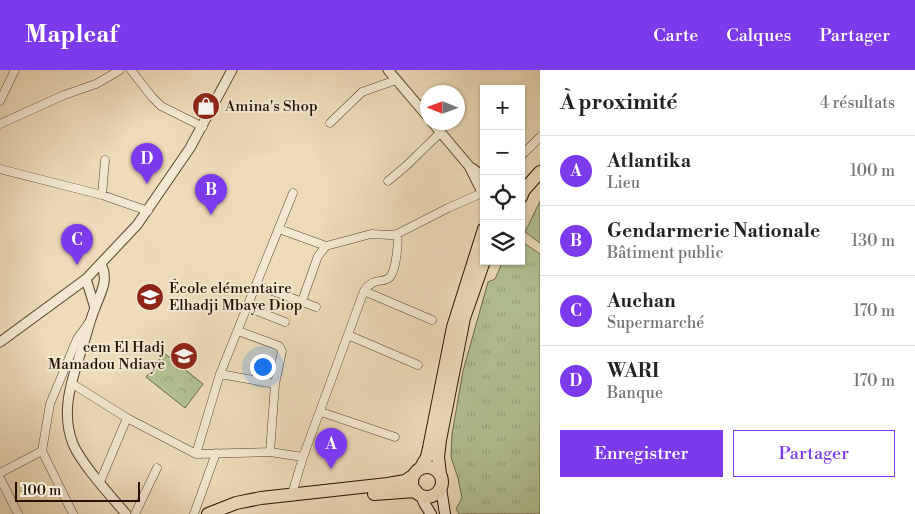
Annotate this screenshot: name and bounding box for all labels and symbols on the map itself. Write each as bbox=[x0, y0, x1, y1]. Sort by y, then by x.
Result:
north arrow bbox=[420, 85, 465, 130]
shop icon: Amina's Shop bbox=[191, 91, 221, 121]
place label: Amina's Shop bbox=[224, 97, 318, 116]
pin: D bbox=[131, 143, 163, 184]
pin: B bbox=[195, 174, 227, 215]
pin: C bbox=[61, 224, 93, 265]
place label: École elémentaire Elhadji Mbaye Diop bbox=[169, 278, 303, 315]
school or university icon: École elémentaire Elhadji Mbaye Diop bbox=[135, 282, 165, 312]
place label: cem El Hadj Mamadou Ndiaye bbox=[48, 338, 165, 374]
school or university icon: cem El Hadj Mamadou Ndiaye bbox=[169, 341, 199, 371]
your location bbox=[250, 354, 276, 380]
pin: A bbox=[315, 428, 347, 469]
scale bar bbox=[15, 479, 140, 502]

